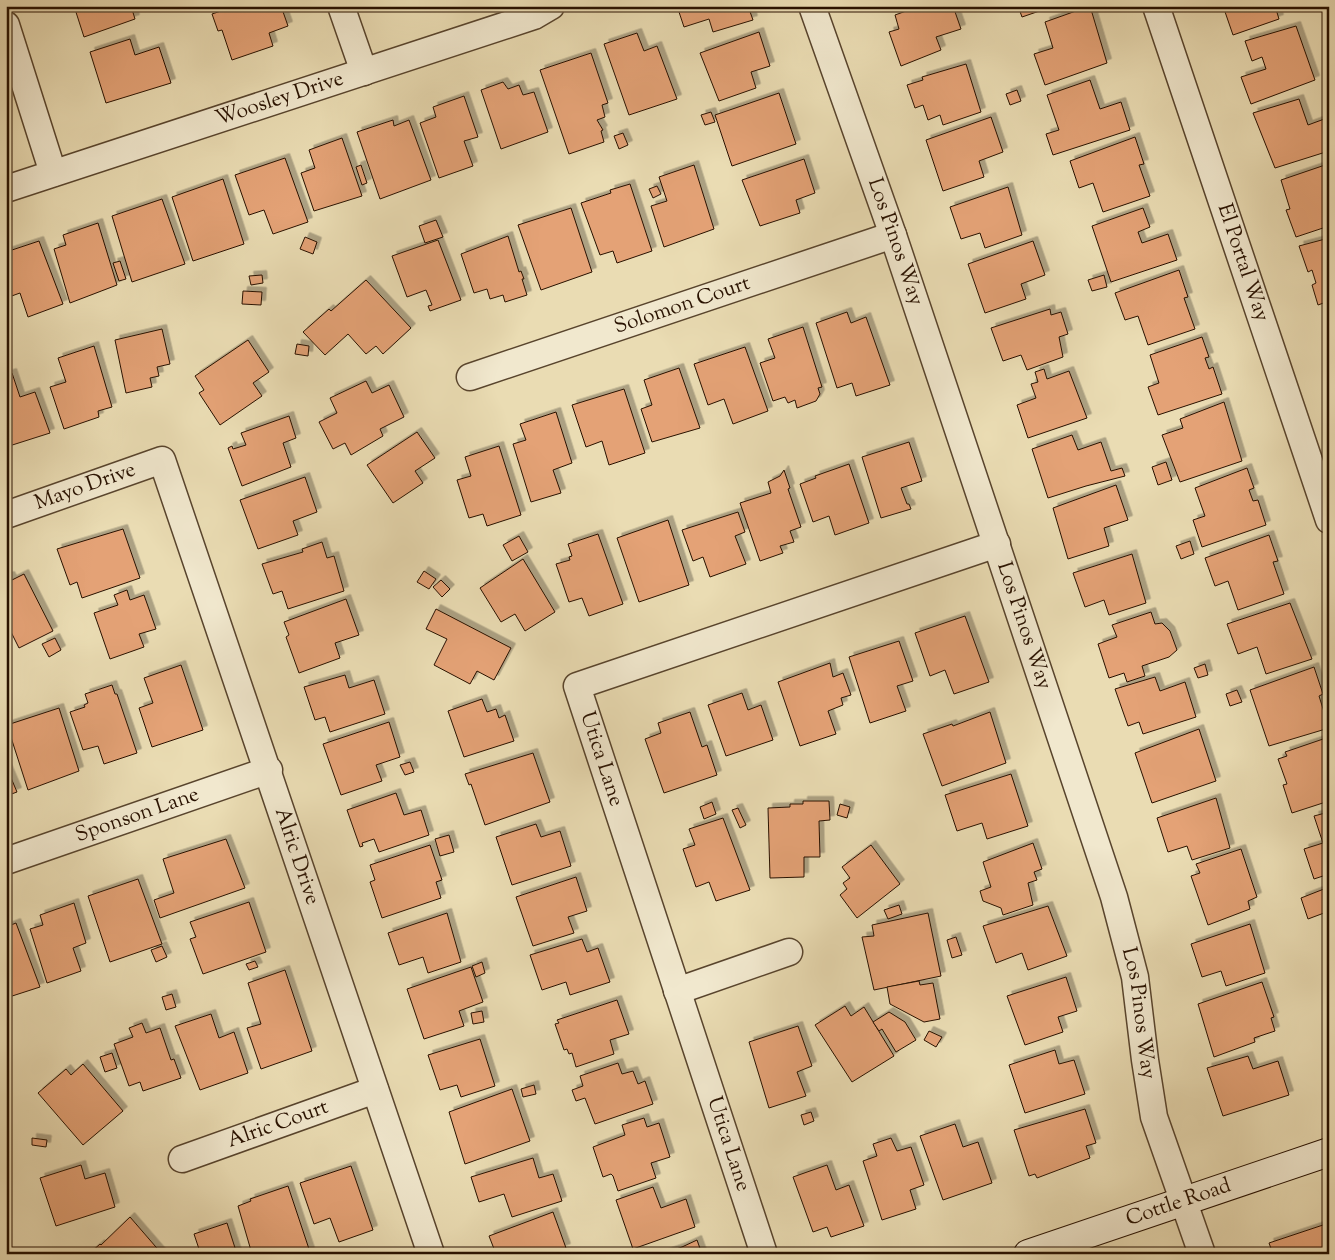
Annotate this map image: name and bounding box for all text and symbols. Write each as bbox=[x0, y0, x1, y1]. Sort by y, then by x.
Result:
street label: Woosley Drive bbox=[212, 64, 348, 134]
street label: Los Pinos Way bbox=[859, 174, 931, 310]
street label: El Portal Way bbox=[1209, 200, 1276, 326]
street label: Solomon Court bbox=[610, 269, 754, 342]
street label: Mayo Drive bbox=[31, 455, 140, 519]
street label: Los Pinos Way bbox=[988, 558, 1059, 694]
street label: Utica Lane bbox=[572, 708, 630, 810]
street label: Sponson Lane bbox=[71, 780, 203, 851]
street label: Alric Drive bbox=[266, 804, 327, 909]
street label: Los Pinos Way bbox=[1113, 944, 1163, 1082]
street label: Alric Court bbox=[223, 1093, 333, 1157]
street label: Utica Lane bbox=[699, 1093, 757, 1195]
street label: Cottle Road bbox=[1122, 1171, 1235, 1235]

